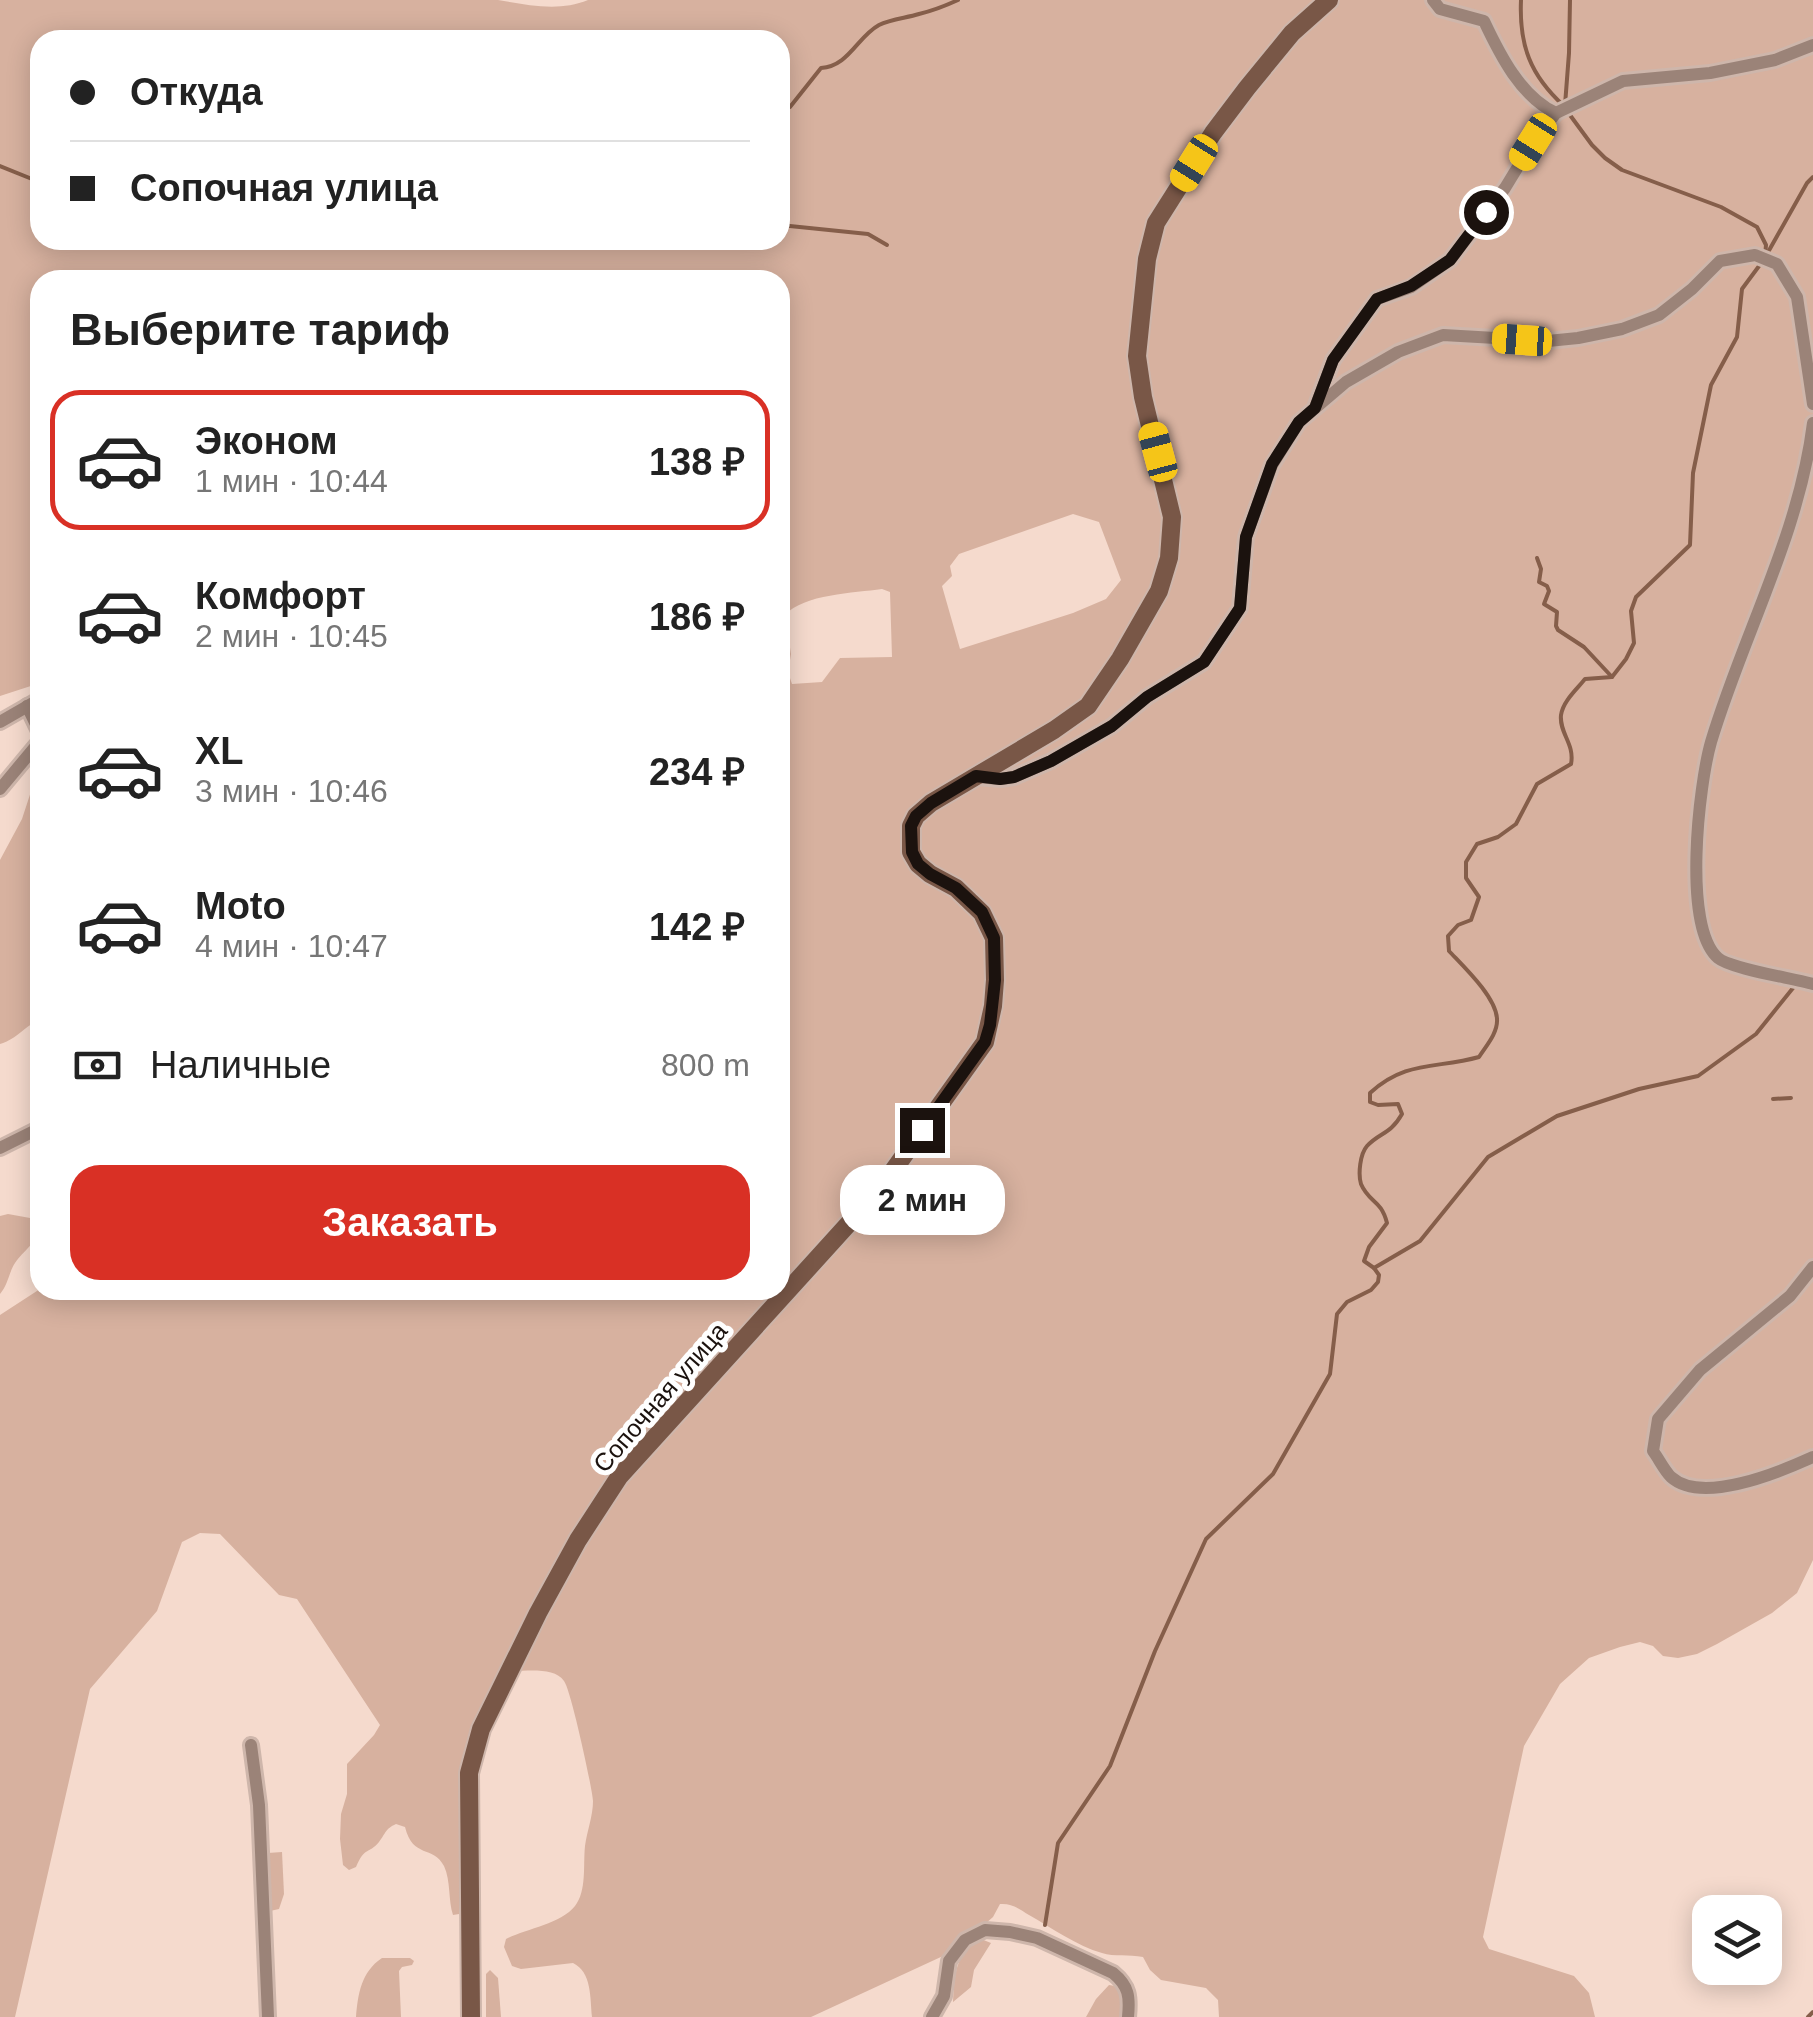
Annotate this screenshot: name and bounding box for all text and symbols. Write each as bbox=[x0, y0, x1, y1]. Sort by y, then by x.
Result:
text: Откуда bbox=[130, 71, 263, 113]
car bbox=[1504, 109, 1562, 175]
car bbox=[1165, 130, 1223, 196]
text: Сопочная улица bbox=[130, 167, 438, 209]
route start bbox=[1464, 190, 1509, 235]
text: Выберите тариф bbox=[70, 304, 450, 355]
car bbox=[1491, 323, 1553, 357]
icon: car bbox=[75, 415, 165, 505]
car bbox=[1136, 419, 1180, 485]
text: Эконом bbox=[195, 420, 338, 462]
text: 138 ₽ bbox=[649, 441, 745, 483]
text: 1 мин · 10:44 bbox=[195, 463, 388, 499]
icon: car bbox=[75, 570, 165, 660]
text: Комфорт bbox=[195, 575, 366, 617]
text: 186 ₽ bbox=[649, 596, 745, 638]
text: 2 мин · 10:45 bbox=[195, 618, 388, 654]
icon: car bbox=[75, 725, 165, 815]
text: XL bbox=[195, 730, 244, 772]
text: 234 ₽ bbox=[649, 751, 745, 793]
text: 3 мин · 10:46 bbox=[195, 773, 388, 809]
icon: car bbox=[75, 880, 165, 970]
text: Moto bbox=[195, 885, 286, 927]
text: 142 ₽ bbox=[649, 906, 745, 948]
text: 4 мин · 10:47 bbox=[195, 928, 388, 964]
icon: cash bbox=[70, 1038, 125, 1093]
text: Наличные bbox=[150, 1044, 331, 1086]
text: 800 m bbox=[661, 1047, 750, 1083]
route end bbox=[900, 1108, 945, 1153]
button: Заказать bbox=[70, 1165, 750, 1280]
callout: 2 мин bbox=[840, 1165, 1004, 1235]
text: 2 мин bbox=[878, 1182, 967, 1218]
street label: Сопочная улица bbox=[588, 1317, 733, 1477]
map controls bbox=[1692, 1895, 1782, 1985]
button: layers bbox=[1692, 1895, 1782, 1985]

